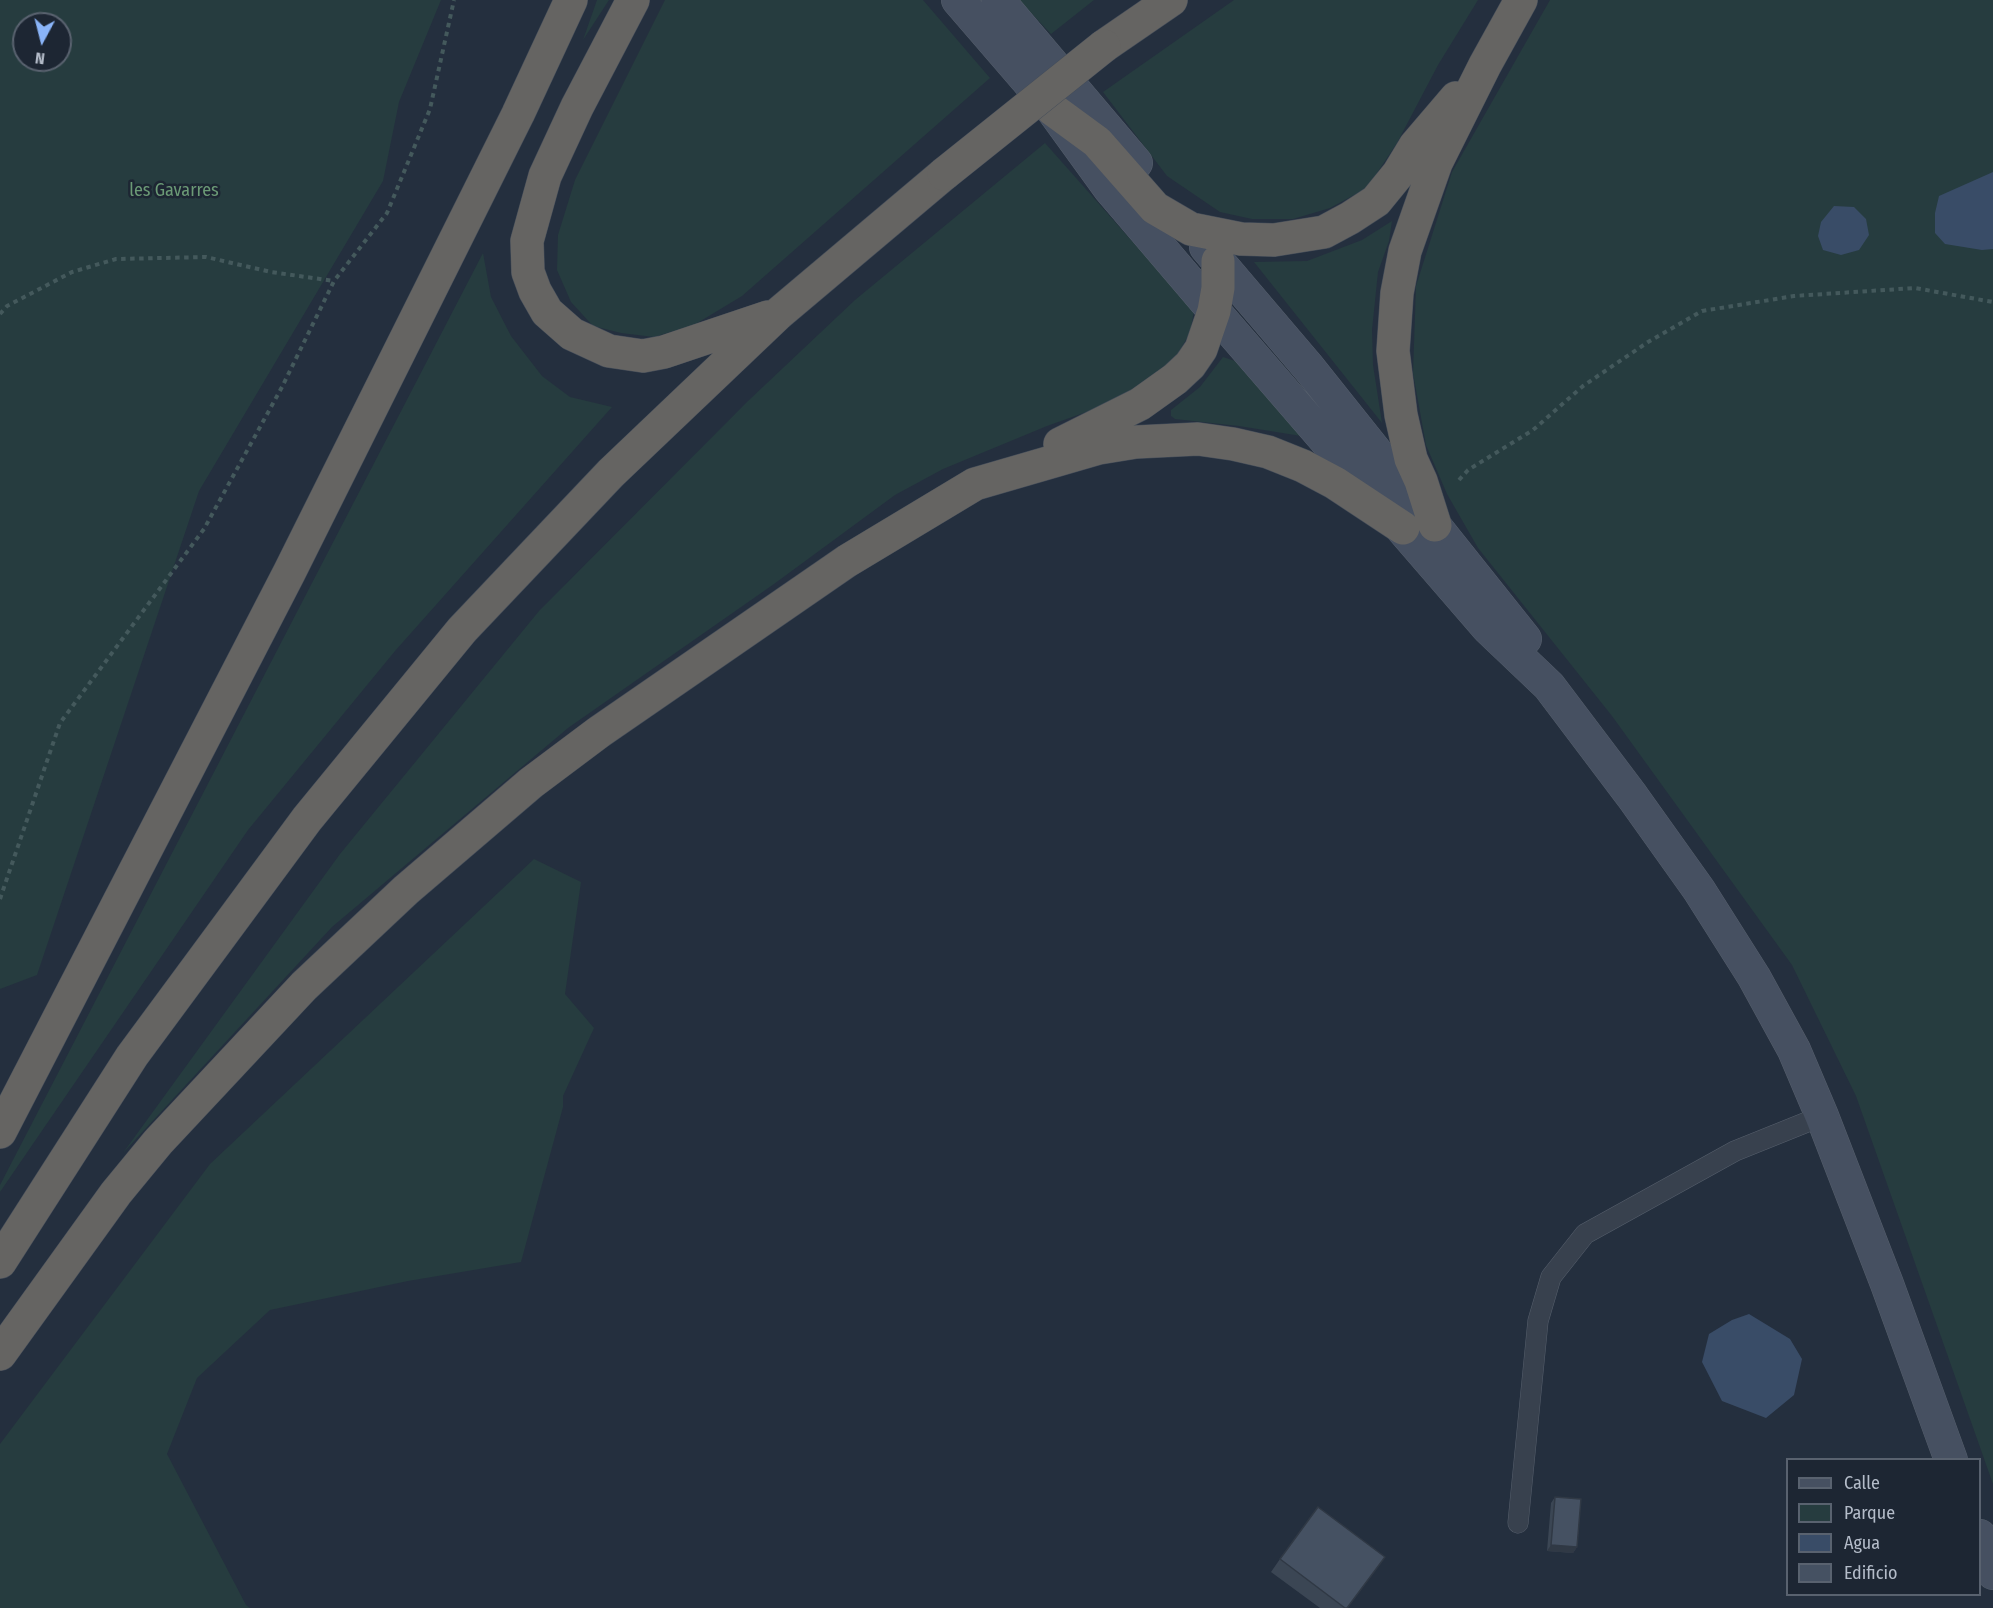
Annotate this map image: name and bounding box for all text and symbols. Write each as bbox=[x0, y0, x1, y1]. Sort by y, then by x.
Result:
north arrow bbox=[12, 12, 72, 72]
text: N bbox=[34, 48, 46, 68]
park label: les Gavarres bbox=[129, 180, 219, 202]
legend bbox=[1786, 1458, 1981, 1596]
text: Calle bbox=[1844, 1472, 1880, 1494]
text: Parque bbox=[1844, 1502, 1895, 1524]
text: Agua bbox=[1844, 1532, 1880, 1554]
text: Edificio bbox=[1844, 1562, 1897, 1584]

